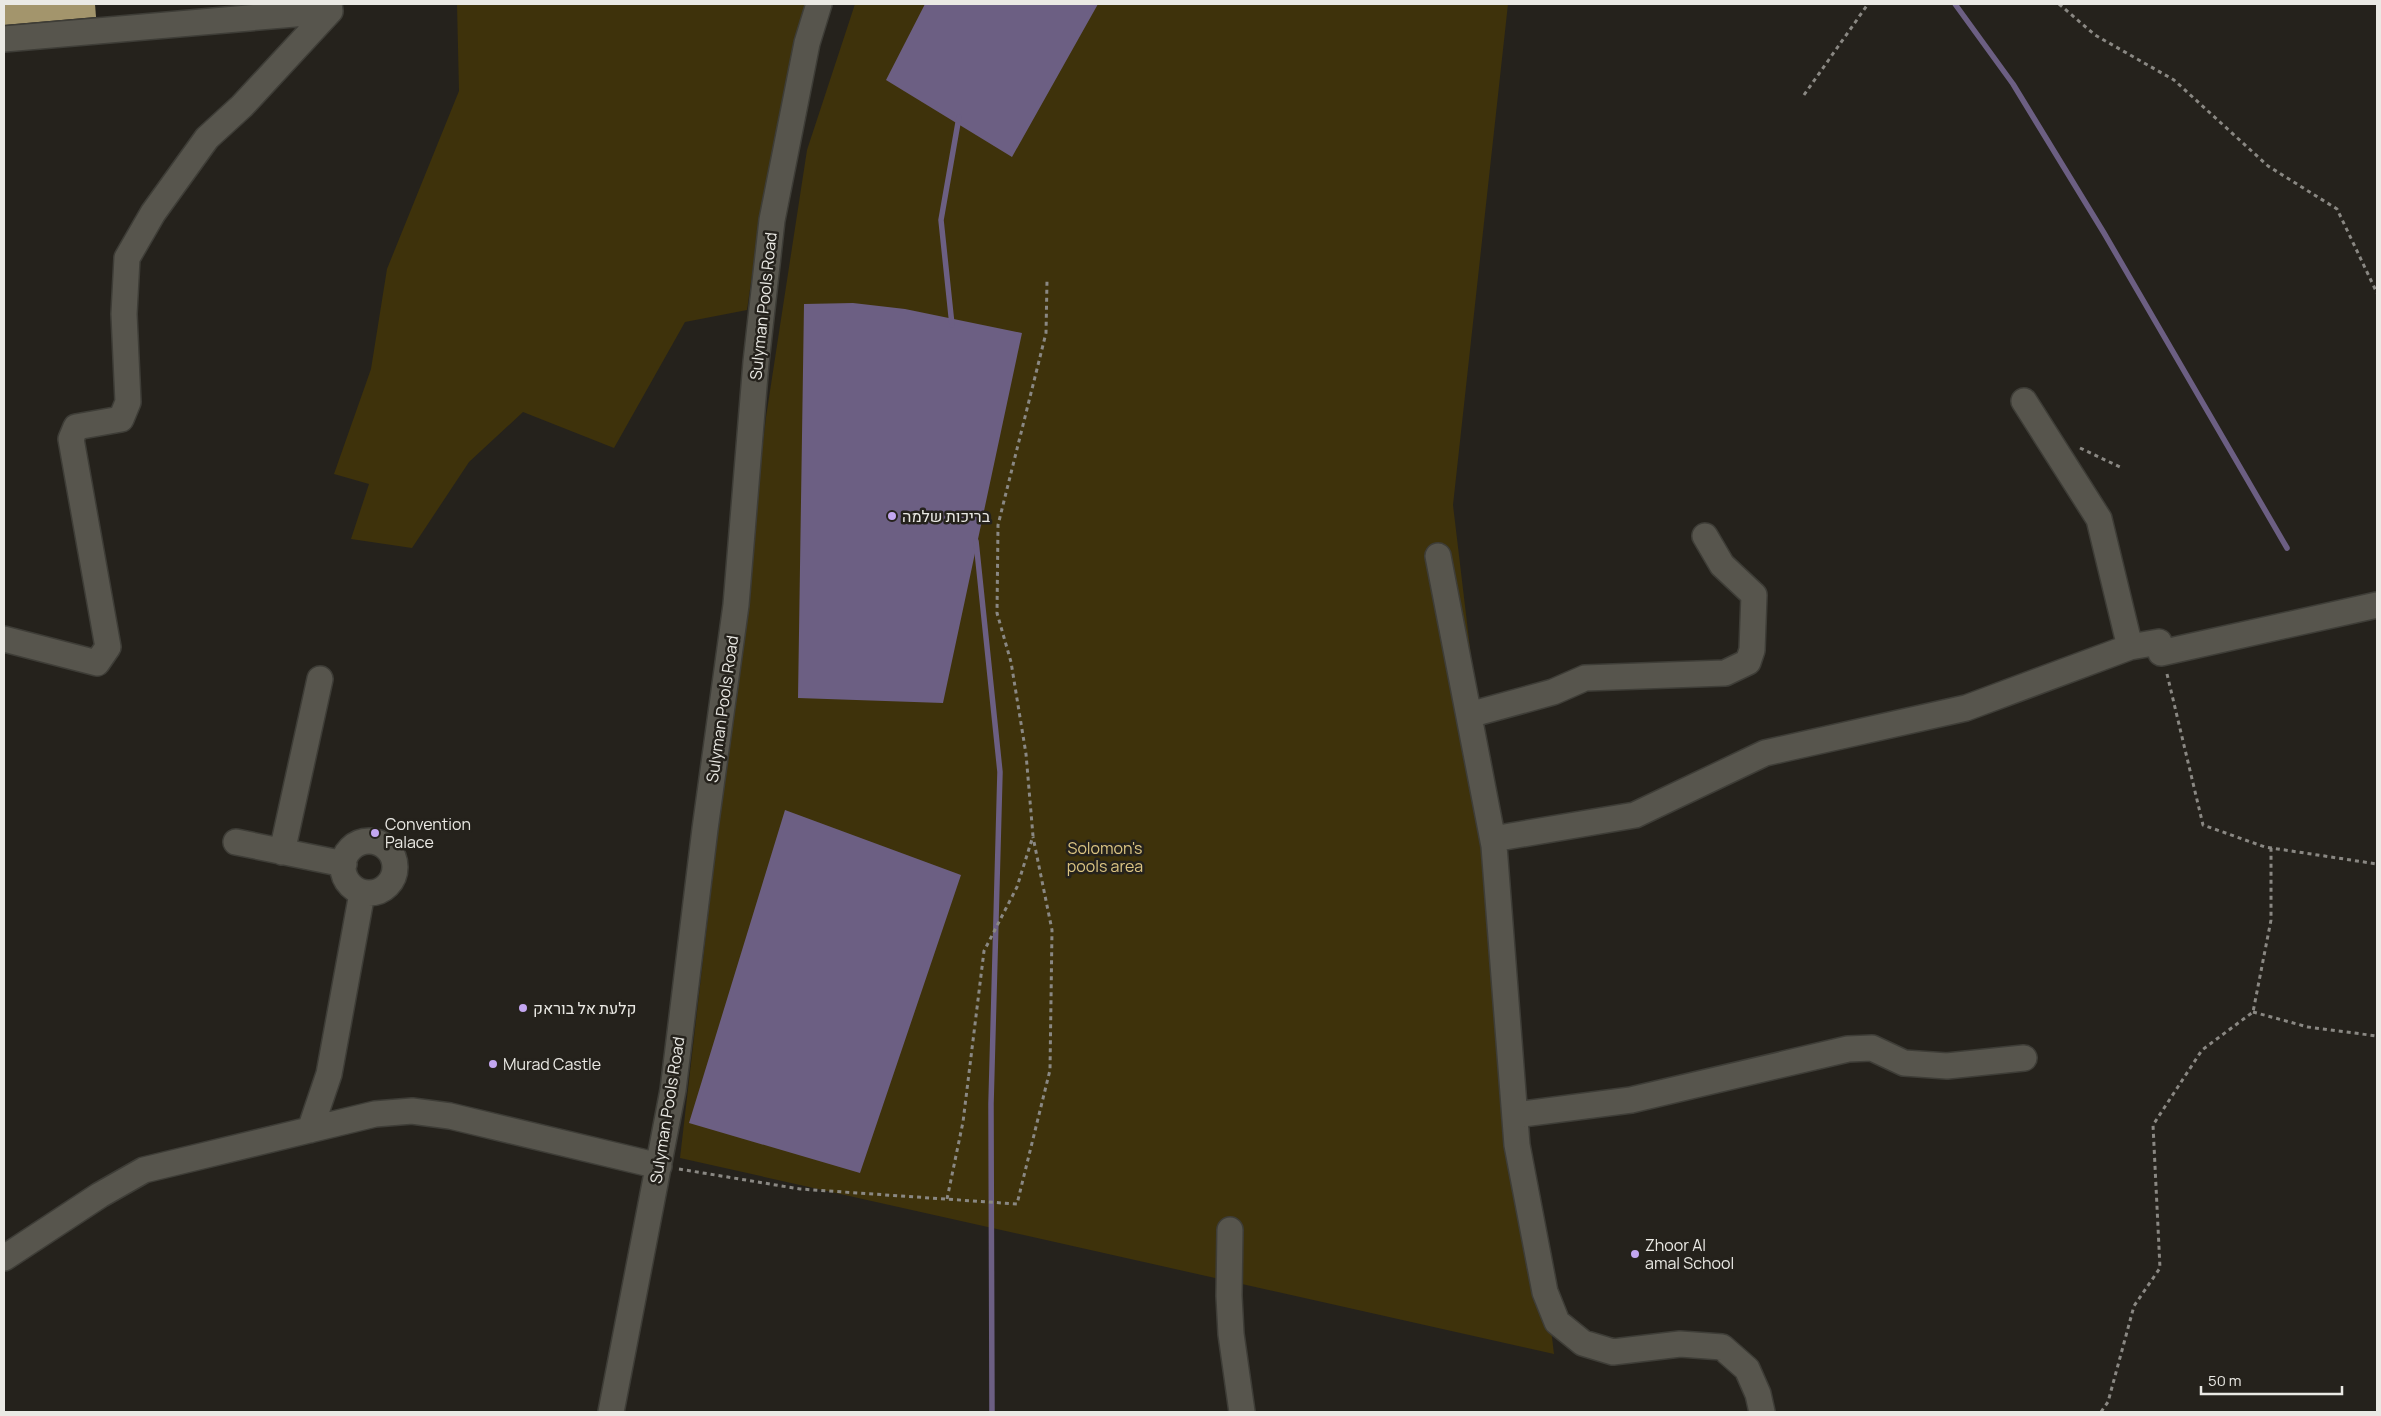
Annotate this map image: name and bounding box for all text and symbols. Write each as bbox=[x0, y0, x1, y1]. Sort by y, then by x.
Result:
street label: Sulyman Pools Road bbox=[744, 231, 782, 381]
place label: בריכות שלמה bbox=[902, 505, 991, 527]
marker: בריכות שלמה bbox=[886, 510, 898, 522]
street label: Sulyman Pools Road bbox=[701, 634, 743, 784]
place label: Convention Palace bbox=[385, 813, 471, 853]
marker: Convention Palace bbox=[369, 827, 381, 839]
park label: Solomon's pools area bbox=[1067, 837, 1143, 877]
place label: קלעת אל בוראק bbox=[533, 997, 637, 1019]
marker: קלעת אל בוראק bbox=[517, 1002, 529, 1014]
street label: Sulyman Pools Road bbox=[645, 1035, 689, 1185]
place label: Murad Castle bbox=[503, 1053, 601, 1075]
marker: Murad Castle bbox=[487, 1058, 499, 1070]
place label: Zhoor Al amal School bbox=[1645, 1234, 1734, 1274]
marker: Zhoor Al amal School bbox=[1629, 1248, 1641, 1260]
scale bar bbox=[2201, 1364, 2342, 1396]
text: 50 m bbox=[2208, 1370, 2242, 1391]

